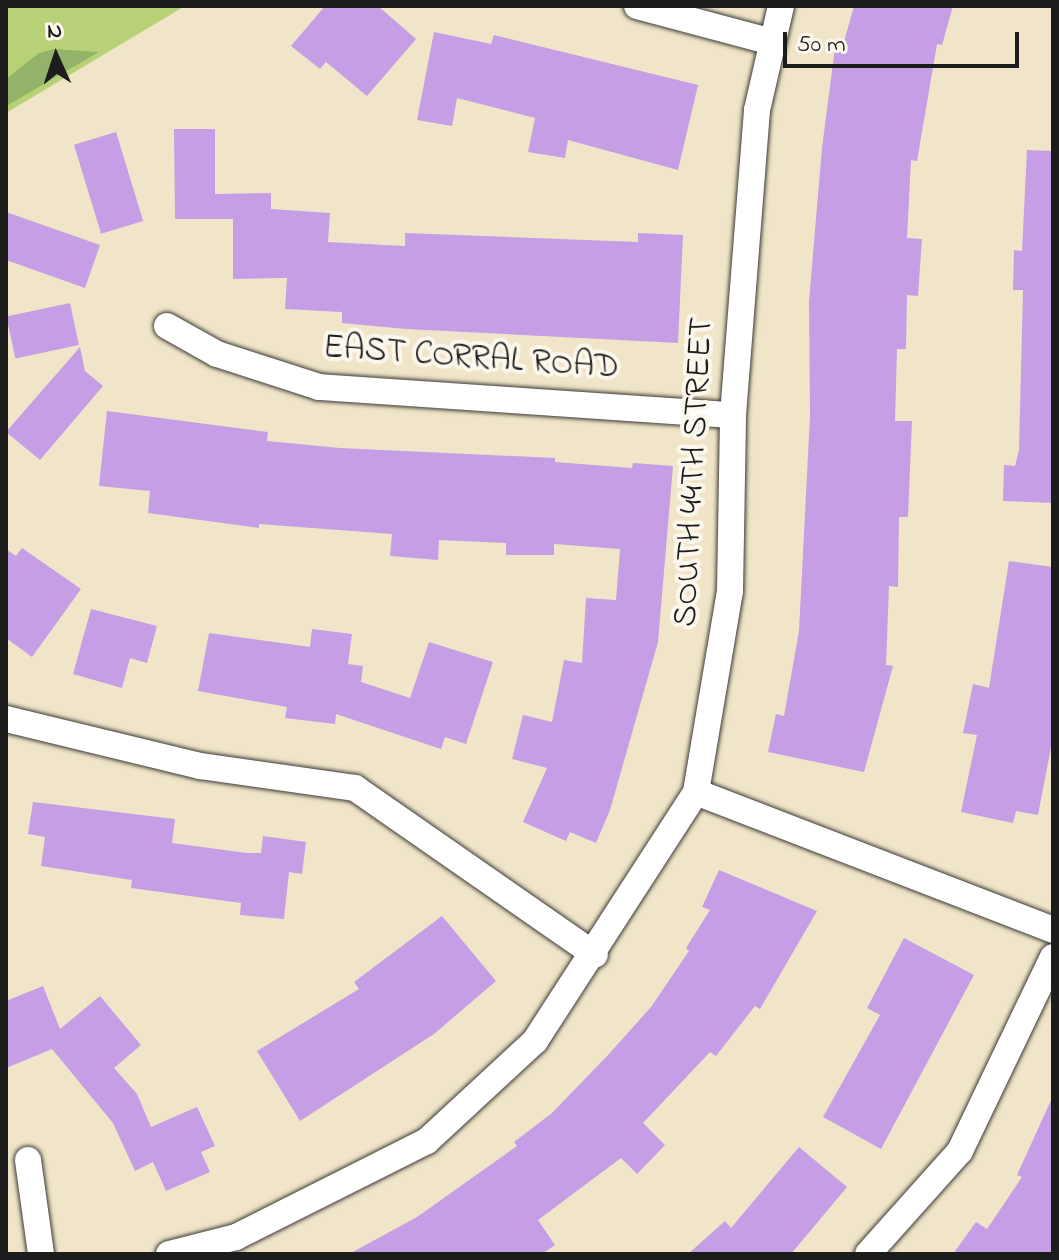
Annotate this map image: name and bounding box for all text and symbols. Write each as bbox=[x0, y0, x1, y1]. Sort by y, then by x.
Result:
north arrow bbox=[16, 16, 96, 96]
text: N bbox=[46, 16, 63, 48]
scale bar bbox=[787, 16, 1023, 66]
text: 50 m bbox=[797, 28, 846, 63]
street label: SOUTH 44TH STREET bbox=[667, 316, 723, 628]
street label: EAST CORRAL ROAD bbox=[322, 328, 620, 390]

